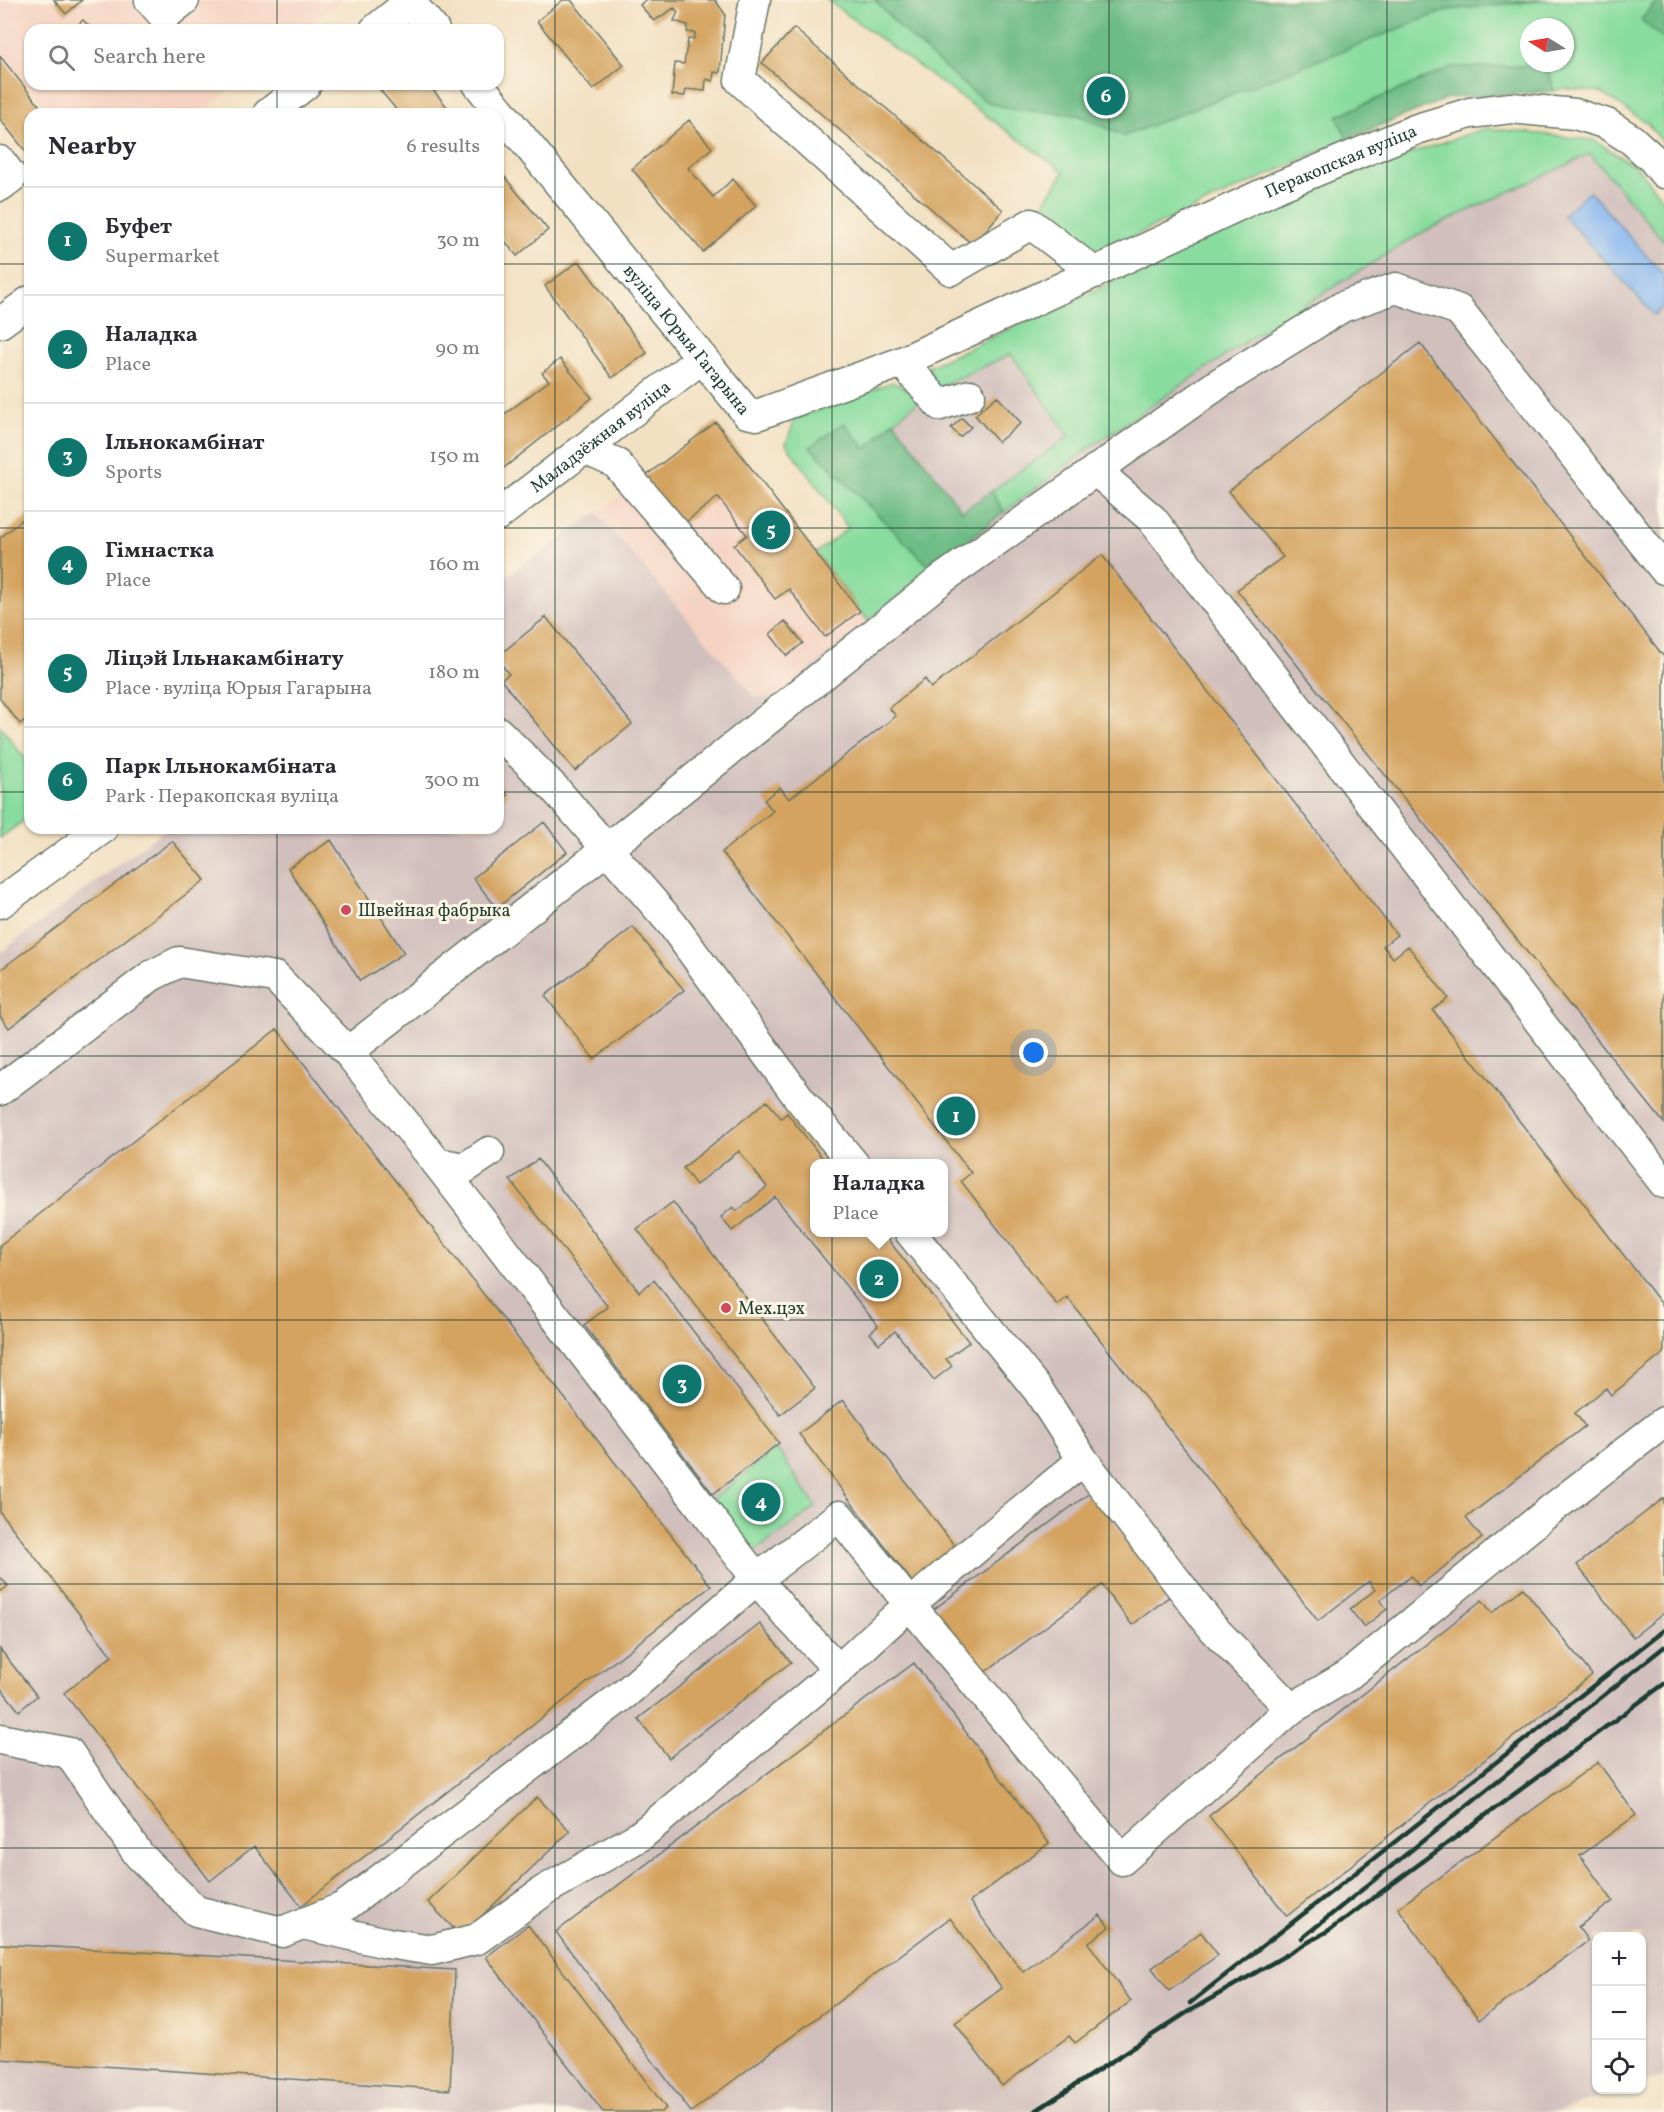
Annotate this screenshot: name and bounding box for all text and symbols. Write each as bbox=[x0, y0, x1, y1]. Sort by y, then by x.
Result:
north arrow bbox=[1520, 18, 1574, 72]
search box bbox=[24, 24, 504, 90]
icon: search bbox=[45, 41, 78, 74]
text: Search here bbox=[93, 42, 206, 73]
pin: 6 bbox=[1086, 74, 1126, 118]
street label: Перакопская вуліца bbox=[1261, 119, 1421, 205]
text: Nearby bbox=[48, 129, 137, 165]
text: 6 results bbox=[407, 133, 480, 161]
text: Буфет bbox=[105, 212, 172, 243]
text: 1 bbox=[63, 227, 72, 255]
text: 30 m bbox=[436, 227, 480, 255]
text: Supermarket bbox=[105, 243, 220, 271]
street label: вуліца Юрыя Гагарына bbox=[616, 260, 755, 421]
text: Наладка bbox=[105, 320, 198, 351]
text: 2 bbox=[62, 335, 73, 363]
text: 90 m bbox=[436, 335, 480, 363]
text: Place bbox=[105, 351, 151, 379]
street label: Маладзёжная вуліца bbox=[526, 375, 677, 500]
text: Ільнокамбінат bbox=[105, 428, 265, 459]
text: 3 bbox=[62, 443, 73, 471]
text: 150 m bbox=[429, 443, 480, 471]
text: Sports bbox=[105, 459, 162, 487]
pin: 5 bbox=[752, 508, 790, 552]
text: Гімнастка bbox=[105, 536, 215, 567]
text: 4 bbox=[61, 551, 74, 579]
text: 160 m bbox=[428, 551, 480, 579]
text: Place bbox=[105, 567, 151, 595]
text: Ліцэй Ільнакамбінату bbox=[105, 644, 344, 675]
text: 5 bbox=[63, 659, 72, 687]
text: 180 m bbox=[428, 659, 480, 687]
text: Place · вуліца Юрыя Гагарына bbox=[105, 675, 372, 703]
text: Парк Ільнокамбіната bbox=[105, 752, 337, 783]
text: 6 bbox=[62, 767, 73, 795]
text: 300 m bbox=[424, 767, 480, 795]
text: Park · Перакопская вуліца bbox=[105, 783, 339, 811]
place label: Швейная фабрыка bbox=[358, 899, 510, 924]
marker: Швейная фабрыка bbox=[339, 903, 353, 917]
your location bbox=[1019, 1038, 1048, 1067]
pin: 1 bbox=[936, 1094, 976, 1138]
popup bbox=[810, 1159, 948, 1237]
text: Наладка bbox=[833, 1169, 925, 1200]
text: Place bbox=[833, 1200, 879, 1228]
pin: 2 bbox=[860, 1256, 898, 1302]
place label: Мех.цэх bbox=[738, 1297, 805, 1322]
marker: Мех.цэх bbox=[719, 1301, 733, 1315]
pin: 3 bbox=[662, 1362, 702, 1406]
pin: 4 bbox=[742, 1480, 780, 1524]
map controls bbox=[1592, 1932, 1646, 2094]
button: + bbox=[1592, 1932, 1646, 1986]
button: − bbox=[1592, 1986, 1646, 2040]
button: locate bbox=[1592, 2040, 1646, 2094]

